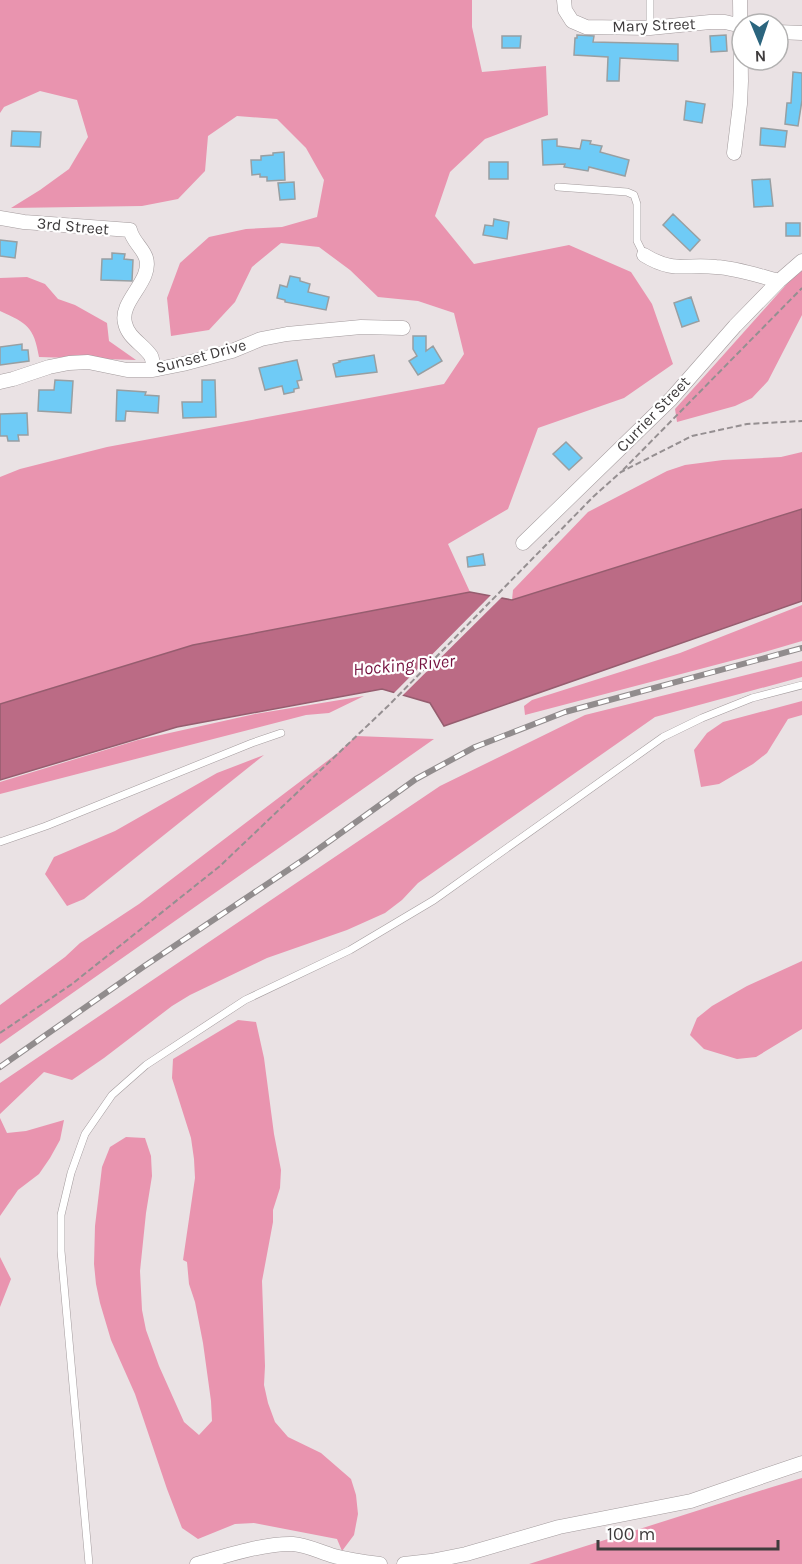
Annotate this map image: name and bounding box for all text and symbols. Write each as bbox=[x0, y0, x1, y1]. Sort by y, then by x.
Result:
north arrow bbox=[730, 12, 790, 72]
street label: Mary Street bbox=[612, 14, 696, 36]
text: N bbox=[754, 47, 767, 66]
street label: 3rd Street bbox=[36, 213, 110, 239]
street label: Sunset Drive bbox=[154, 335, 248, 377]
street label: Currier Street bbox=[612, 372, 694, 456]
water label: Hocking River bbox=[352, 650, 457, 680]
scale bar bbox=[598, 1513, 778, 1551]
text: 100 m bbox=[607, 1523, 655, 1545]

